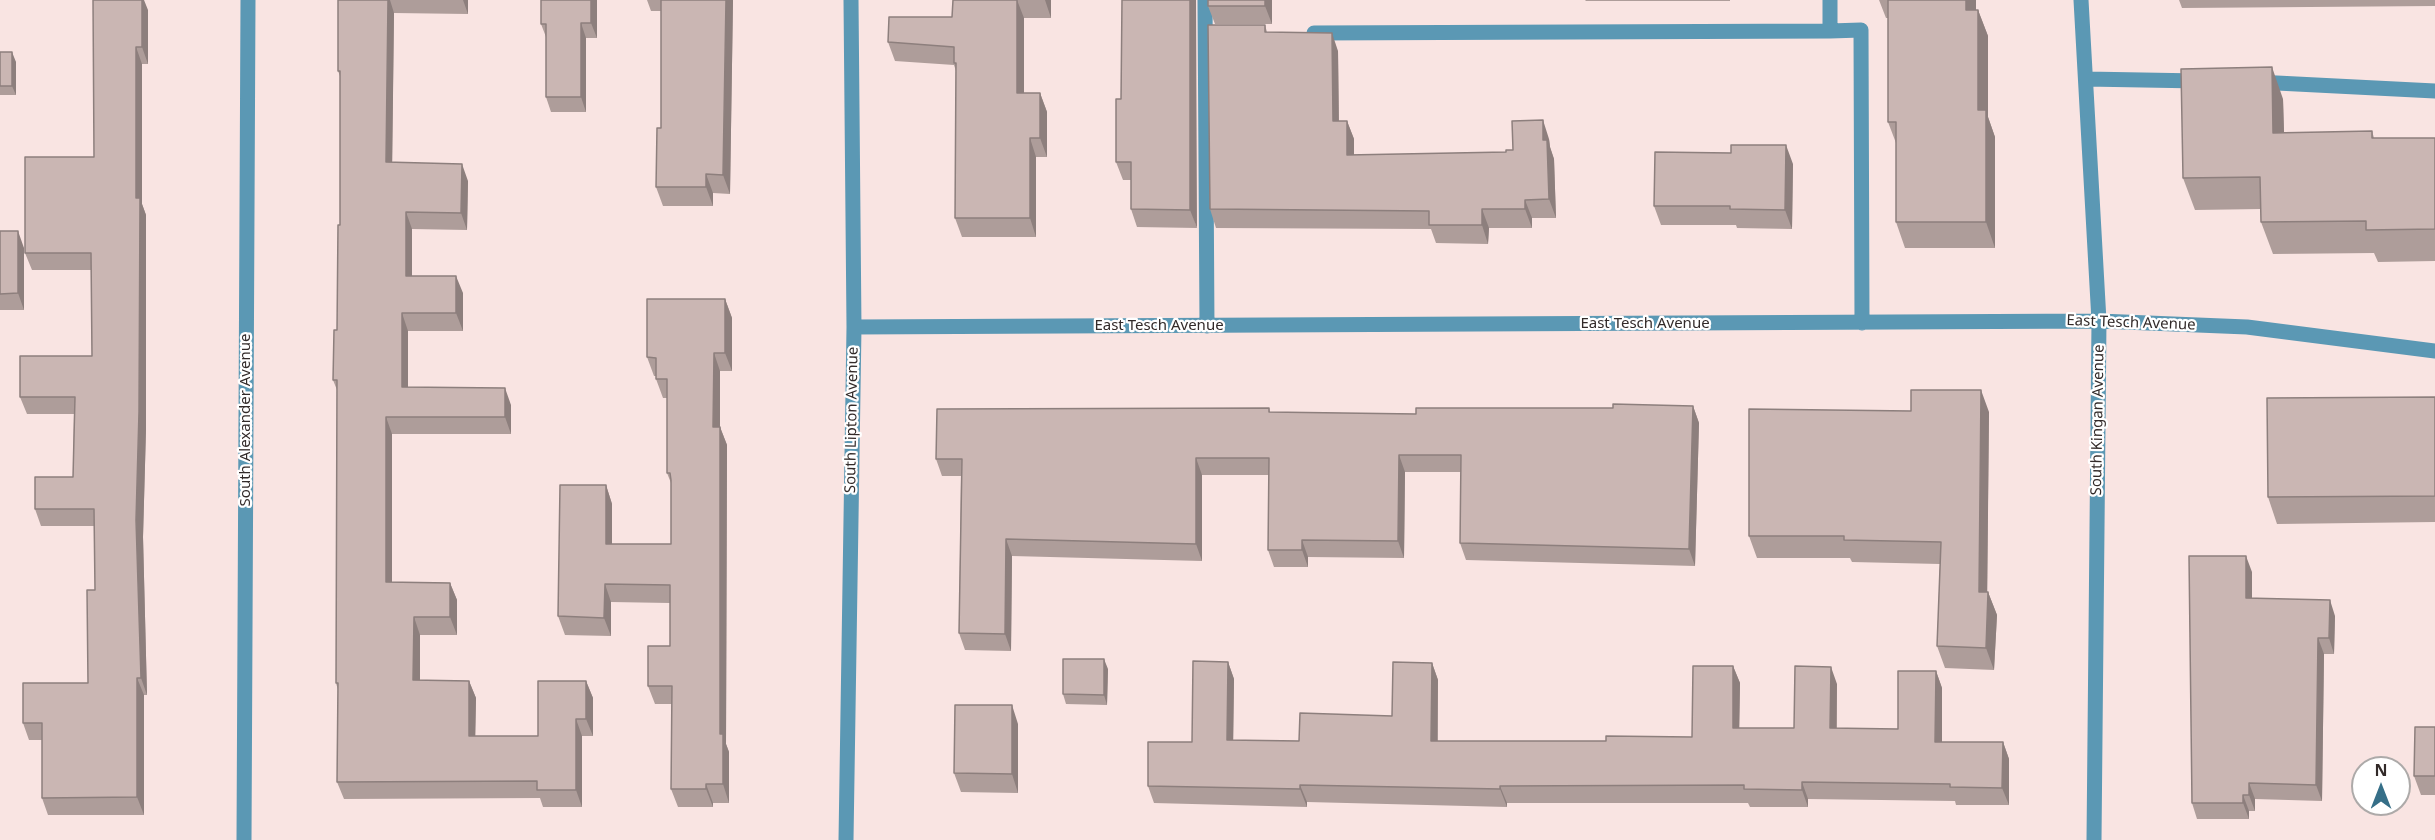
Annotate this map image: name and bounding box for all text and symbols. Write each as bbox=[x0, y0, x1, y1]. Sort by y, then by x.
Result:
street label: East Tesch Avenue bbox=[2066, 312, 2196, 334]
street label: East Tesch Avenue bbox=[1580, 315, 1710, 333]
street label: East Tesch Avenue bbox=[1094, 317, 1224, 335]
street label: South Alexander Avenue bbox=[237, 334, 255, 506]
street label: South Kingan Avenue bbox=[2088, 344, 2108, 496]
street label: South Lipton Avenue bbox=[842, 347, 862, 493]
north arrow bbox=[2351, 756, 2411, 816]
text: N bbox=[2374, 759, 2388, 781]

